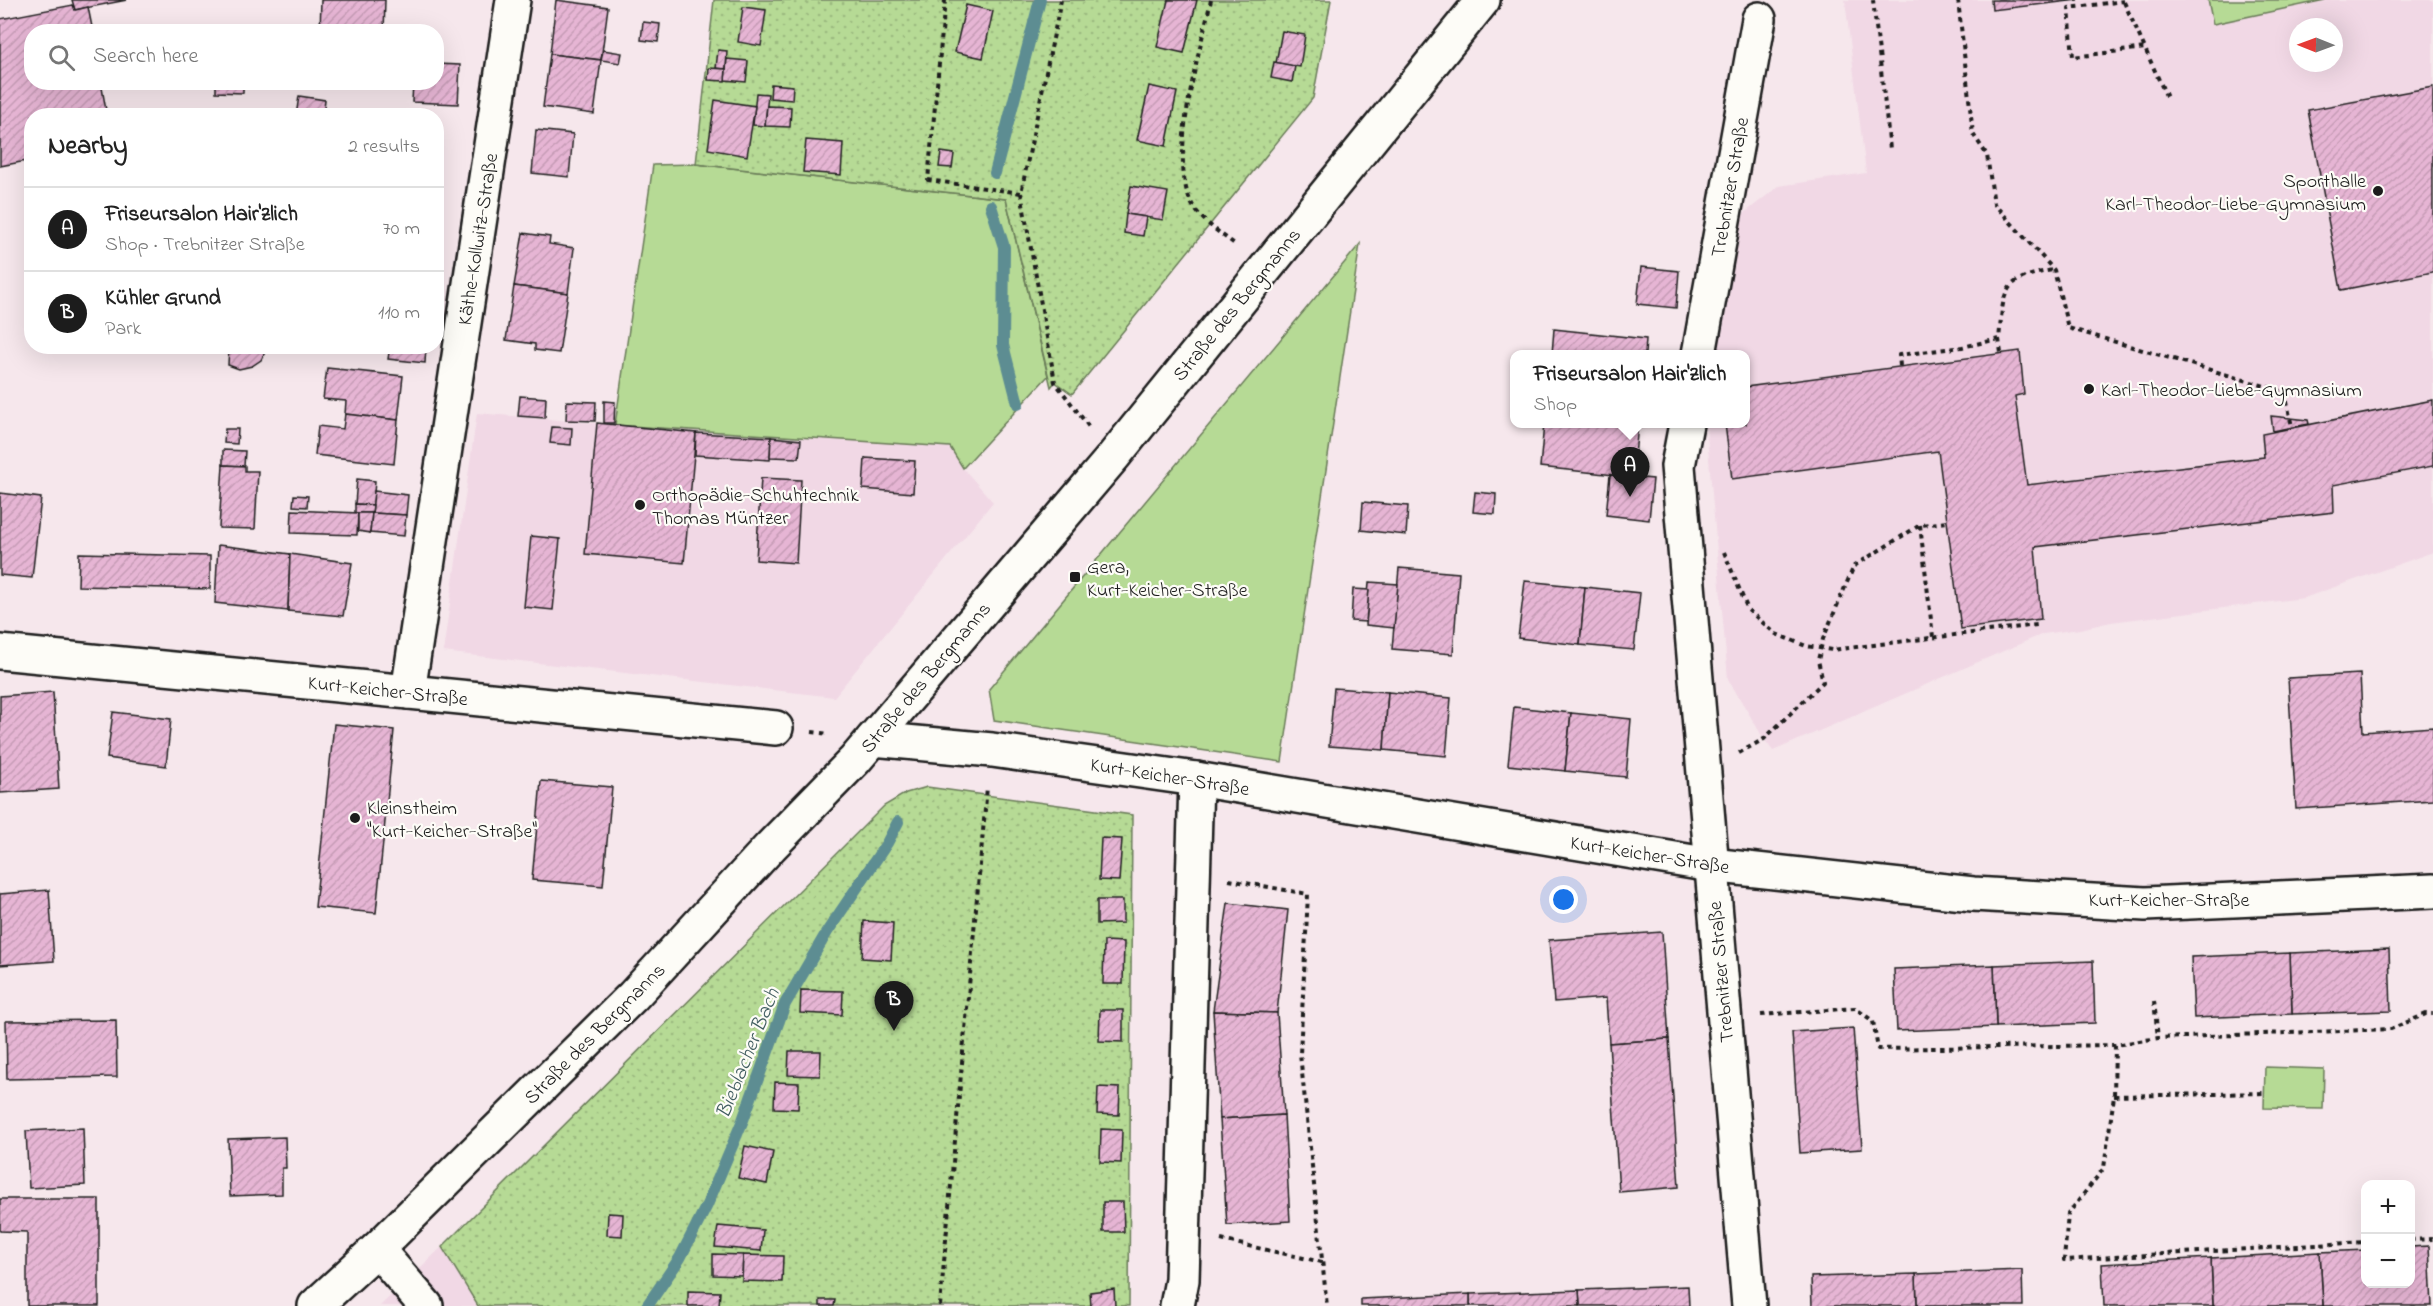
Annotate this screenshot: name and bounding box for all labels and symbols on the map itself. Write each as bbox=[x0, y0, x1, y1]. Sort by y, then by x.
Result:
north arrow bbox=[2289, 18, 2343, 72]
street label: Trebnitzer Straße bbox=[1705, 115, 1758, 260]
street label: Käthe-Kollwitz-Straße bbox=[452, 151, 507, 328]
place label: Sporthalle Karl-Theodor-Liebe-Gymnasium bbox=[2105, 168, 2366, 220]
marker: Sporthalle Karl-Theodor-Liebe-Gymnasium bbox=[2371, 184, 2385, 198]
street label: Straße des Bergmanns bbox=[1167, 223, 1310, 389]
place label: Karl-Theodor-Liebe-Gymnasium bbox=[2101, 377, 2362, 406]
marker: Karl-Theodor-Liebe-Gymnasium bbox=[2082, 382, 2096, 396]
pin: A bbox=[1610, 448, 1650, 497]
place label: Orthopädie-Schuhtechnik Thomas Müntzer bbox=[652, 482, 859, 534]
marker: Orthopädie-Schuhtechnik Thomas Müntzer bbox=[633, 498, 647, 512]
place label: Gera, Kurt-Keicher-Straße bbox=[1087, 554, 1248, 606]
marker: Gera, Kurt-Keicher-Straße bbox=[1068, 570, 1082, 584]
street label: Straße des Bergmanns bbox=[855, 596, 1000, 761]
street label: Kurt-Keicher-Straße bbox=[306, 670, 469, 715]
street label: Kurt-Keicher-Straße bbox=[1088, 752, 1251, 805]
place label: Kleinstheim "Kurt-Keicher-Straße" bbox=[367, 795, 537, 847]
marker: Kleinstheim "Kurt-Keicher-Straße" bbox=[348, 811, 362, 825]
street label: Kurt-Keicher-Straße bbox=[1568, 830, 1731, 883]
your location bbox=[1549, 885, 1578, 914]
street label: Kurt-Keicher-Straße bbox=[2089, 887, 2249, 916]
street label: Trebnitzer Straße bbox=[1702, 900, 1743, 1044]
street label: Straße des Bergmanns bbox=[518, 957, 674, 1113]
pin: B bbox=[874, 982, 914, 1031]
water label: Bieblacher Bach bbox=[709, 983, 789, 1123]

